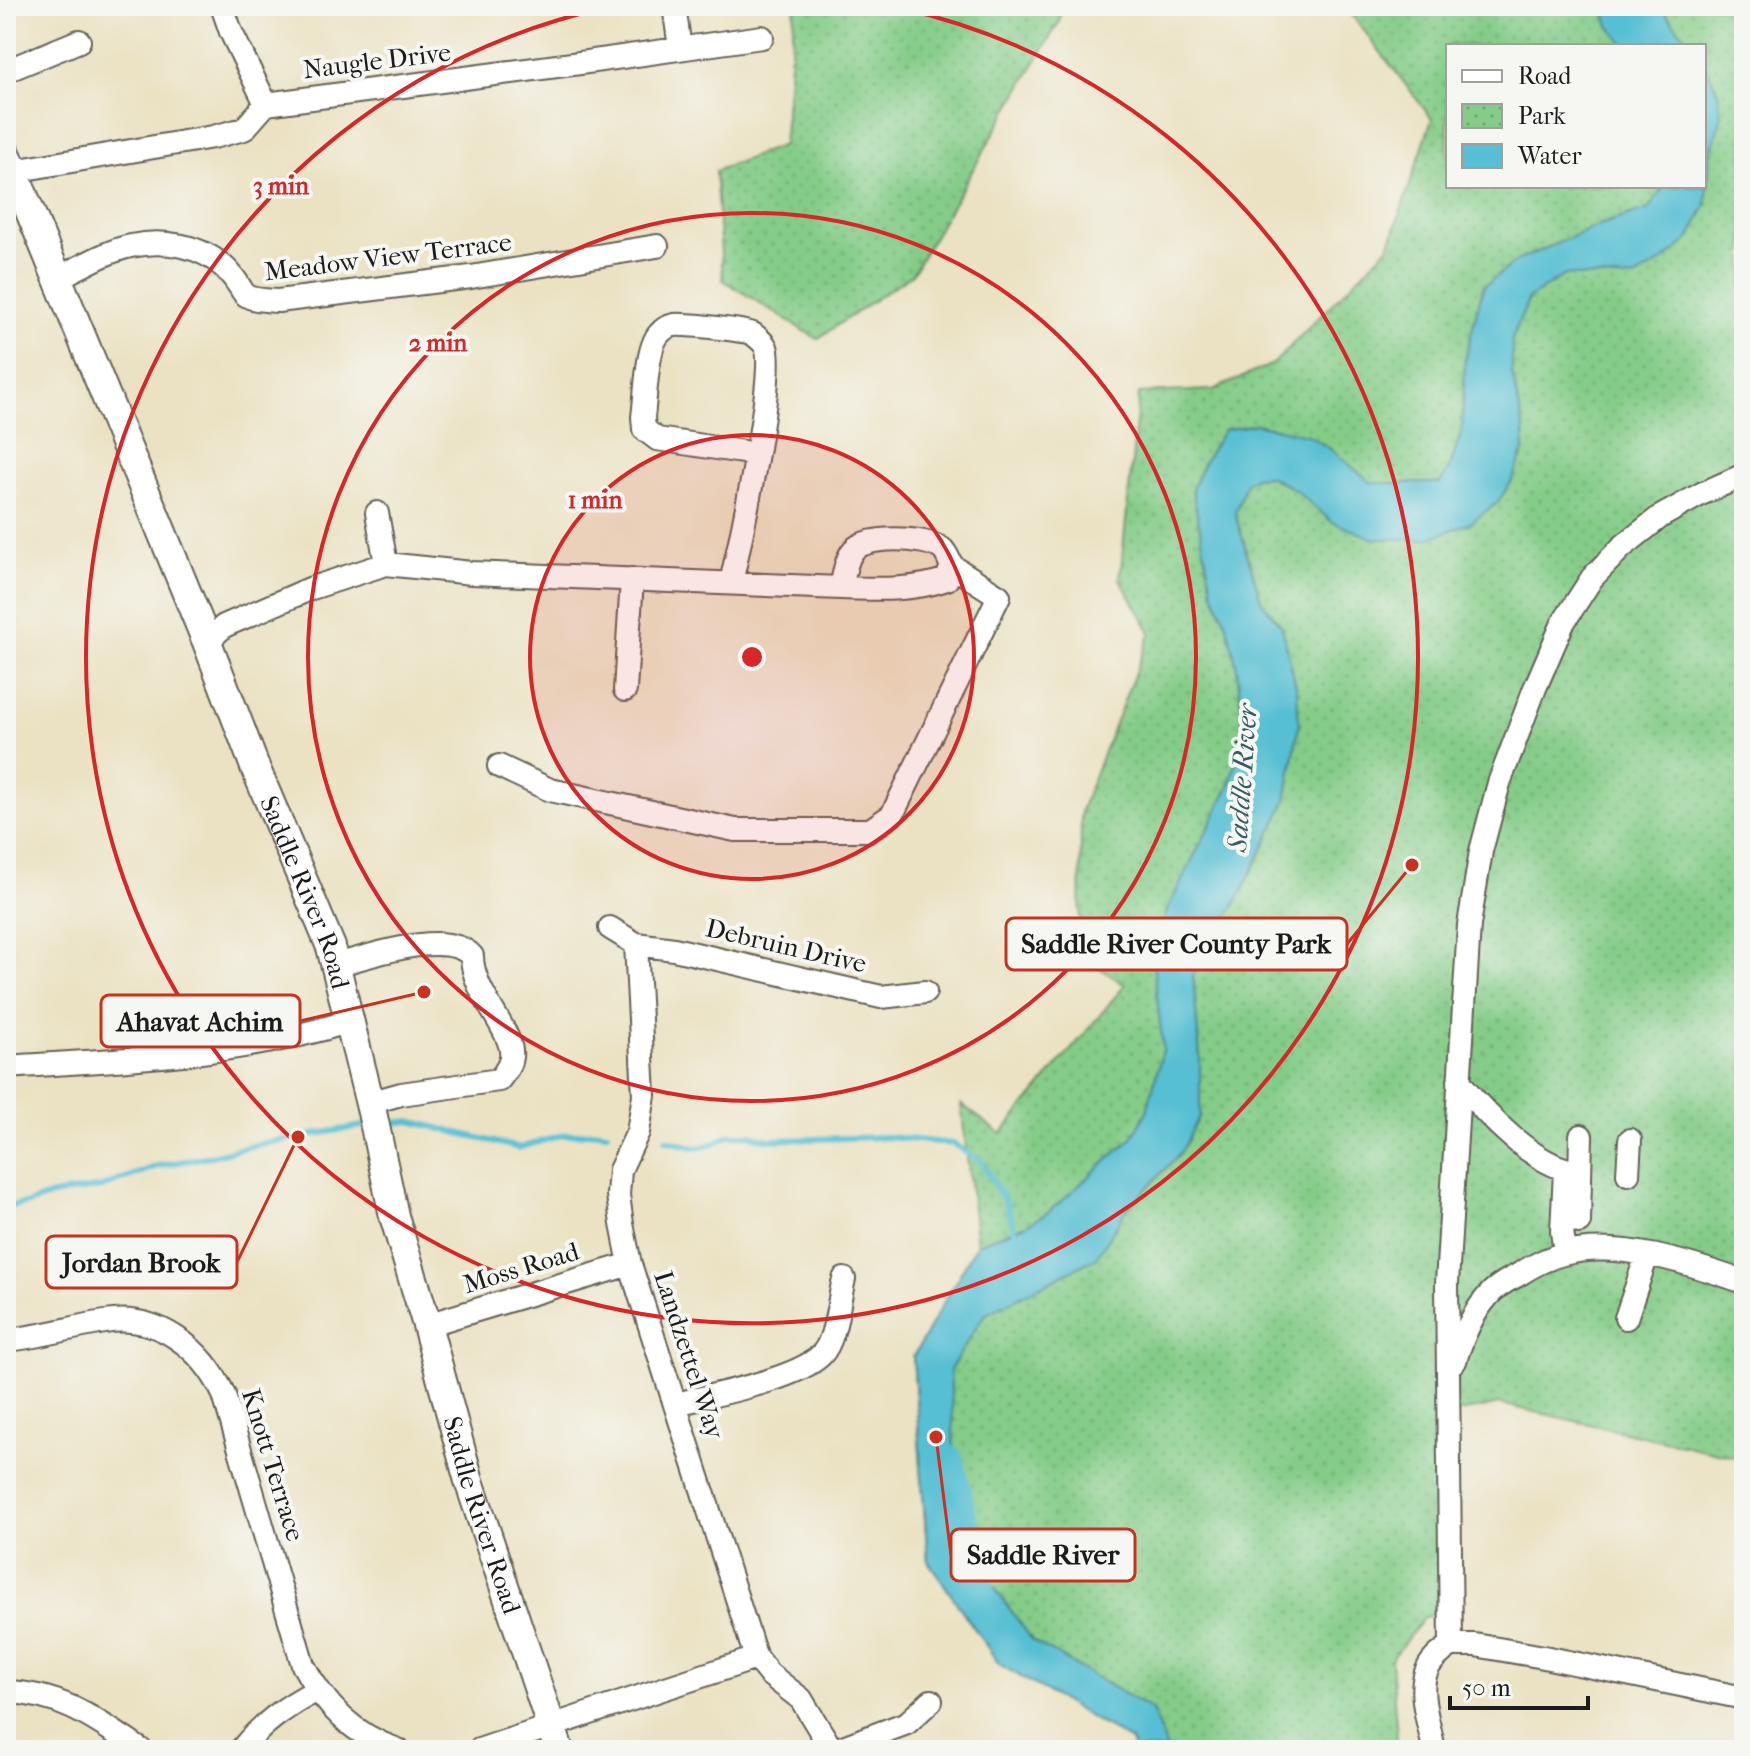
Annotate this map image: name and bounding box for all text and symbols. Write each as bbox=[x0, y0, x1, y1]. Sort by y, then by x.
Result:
street label: Naugle Drive bbox=[301, 37, 453, 85]
legend bbox=[1446, 44, 1706, 188]
text: Road bbox=[1518, 62, 1572, 90]
text: Park bbox=[1518, 102, 1566, 130]
text: Water bbox=[1517, 142, 1582, 170]
text: 3 min bbox=[253, 172, 310, 200]
street label: Meadow View Terrace bbox=[263, 226, 513, 288]
text: 2 min bbox=[409, 329, 468, 357]
text: 1 min bbox=[568, 486, 623, 514]
centre of rings bbox=[738, 643, 766, 671]
water label: Saddle River bbox=[1220, 700, 1264, 854]
street label: Saddle River Road bbox=[253, 791, 357, 993]
street label: Debruin Drive bbox=[703, 912, 869, 980]
callout: Saddle River County Park bbox=[1006, 918, 1347, 970]
text: Saddle River County Park bbox=[1021, 927, 1333, 960]
callout: Ahavat Achim bbox=[101, 995, 300, 1047]
text: Ahavat Achim bbox=[115, 1005, 284, 1038]
street label: Moss Road bbox=[459, 1235, 583, 1300]
callout: Jordan Brook bbox=[46, 1236, 237, 1288]
text: Jordan Brook bbox=[59, 1246, 222, 1279]
street label: Landzettel Way bbox=[647, 1267, 731, 1444]
street label: Knott Terrace bbox=[235, 1385, 311, 1545]
street label: Saddle River Road bbox=[437, 1413, 528, 1618]
callout: Saddle River bbox=[951, 1529, 1135, 1581]
text: Saddle River bbox=[967, 1538, 1120, 1571]
scale bar bbox=[1450, 1660, 1588, 1710]
text: 50 m bbox=[1462, 1674, 1511, 1702]

